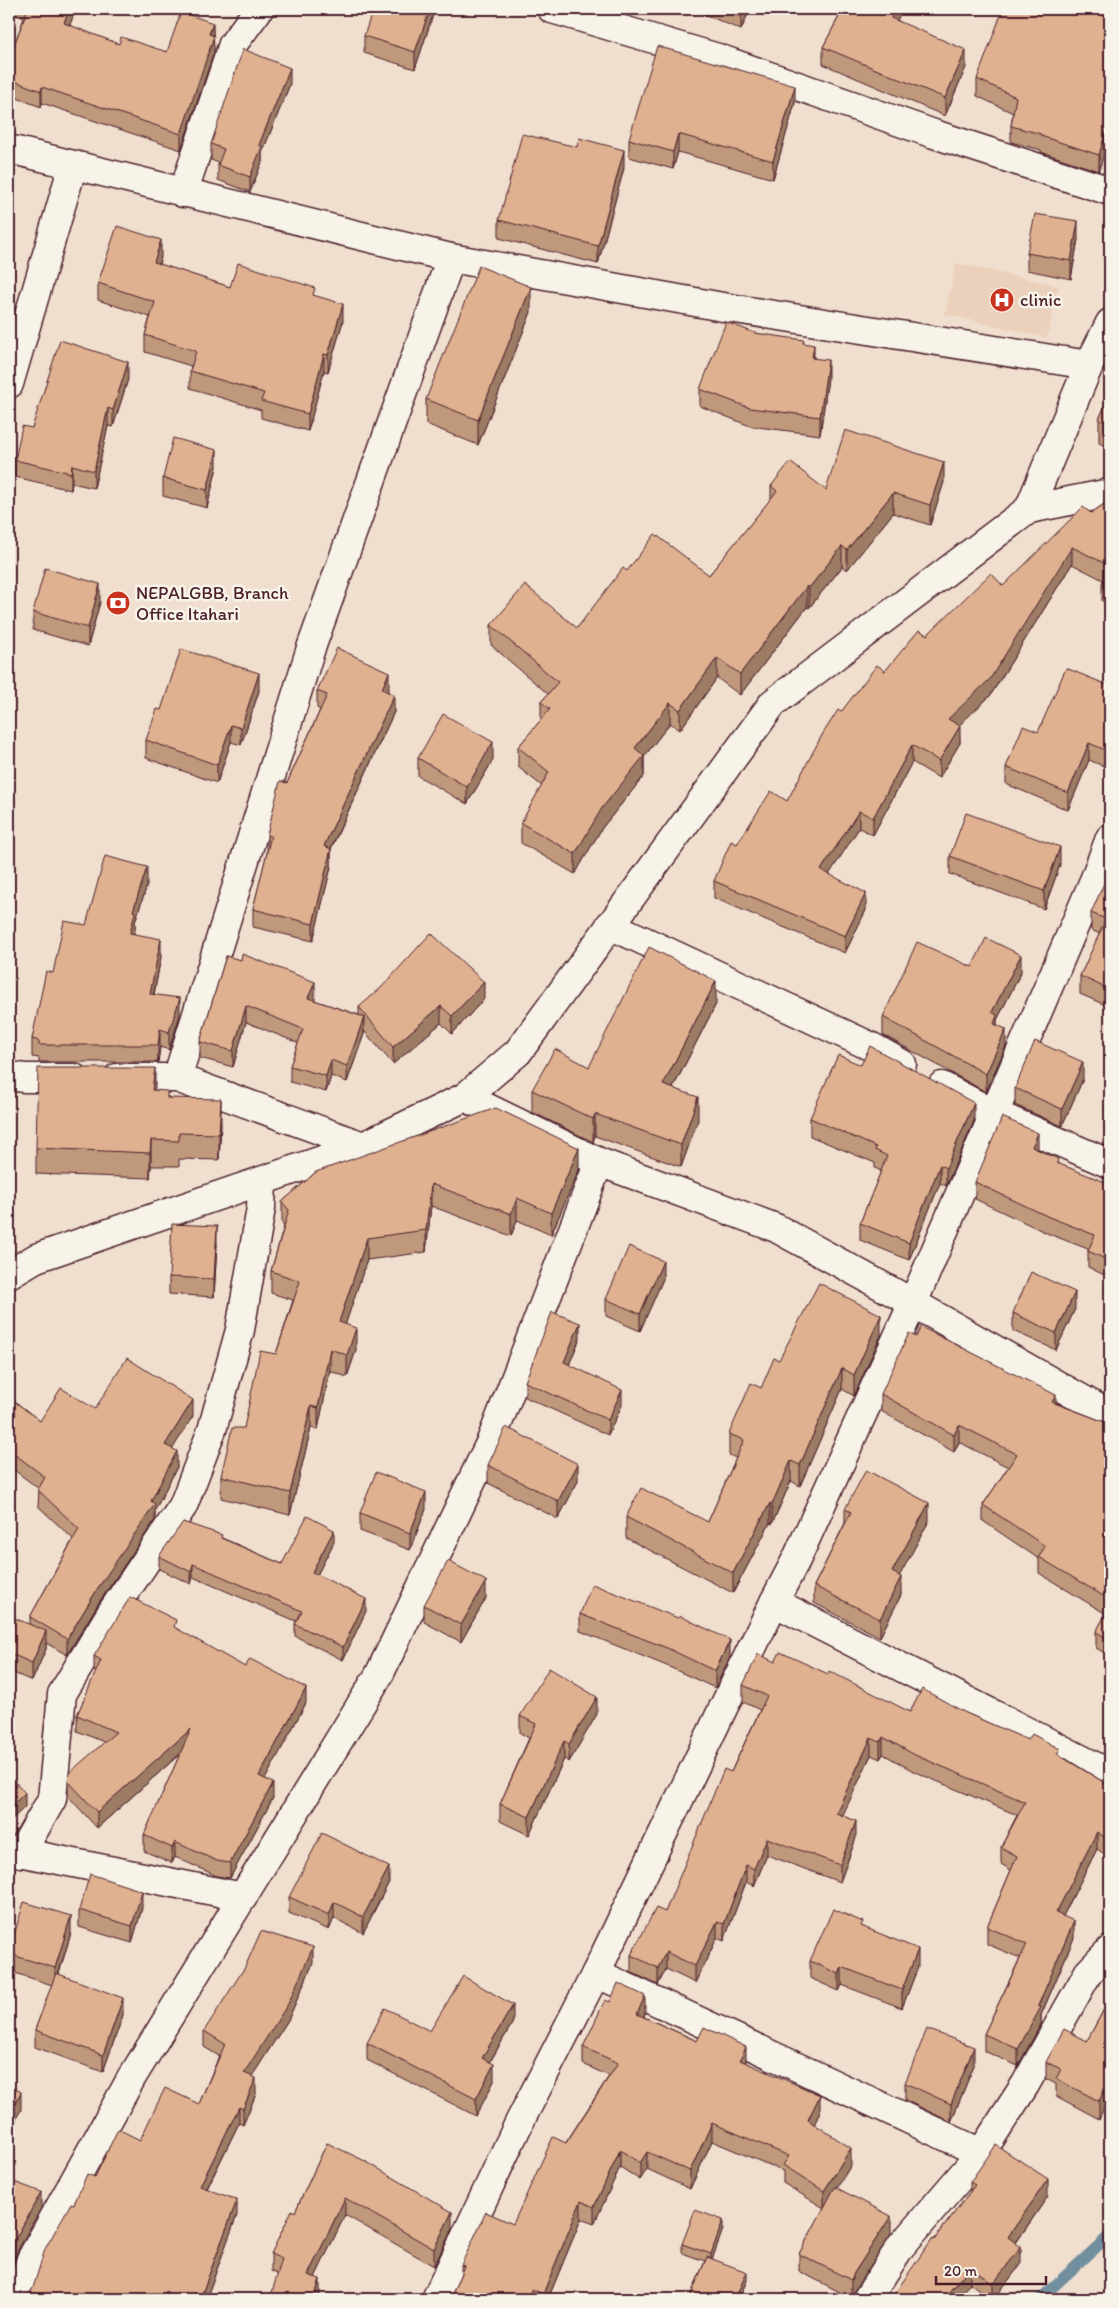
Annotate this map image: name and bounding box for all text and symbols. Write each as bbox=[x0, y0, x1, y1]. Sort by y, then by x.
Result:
hospital icon: clinic bbox=[989, 287, 1015, 313]
place label: clinic bbox=[1020, 289, 1061, 311]
place label: NEPALGBB, Branch Office Itahari bbox=[136, 582, 289, 625]
bank icon: NEPALGBB, Branch Office Itahari bbox=[105, 590, 131, 616]
scale bar bbox=[936, 2253, 1046, 2285]
text: 20 m bbox=[944, 2262, 978, 2280]

